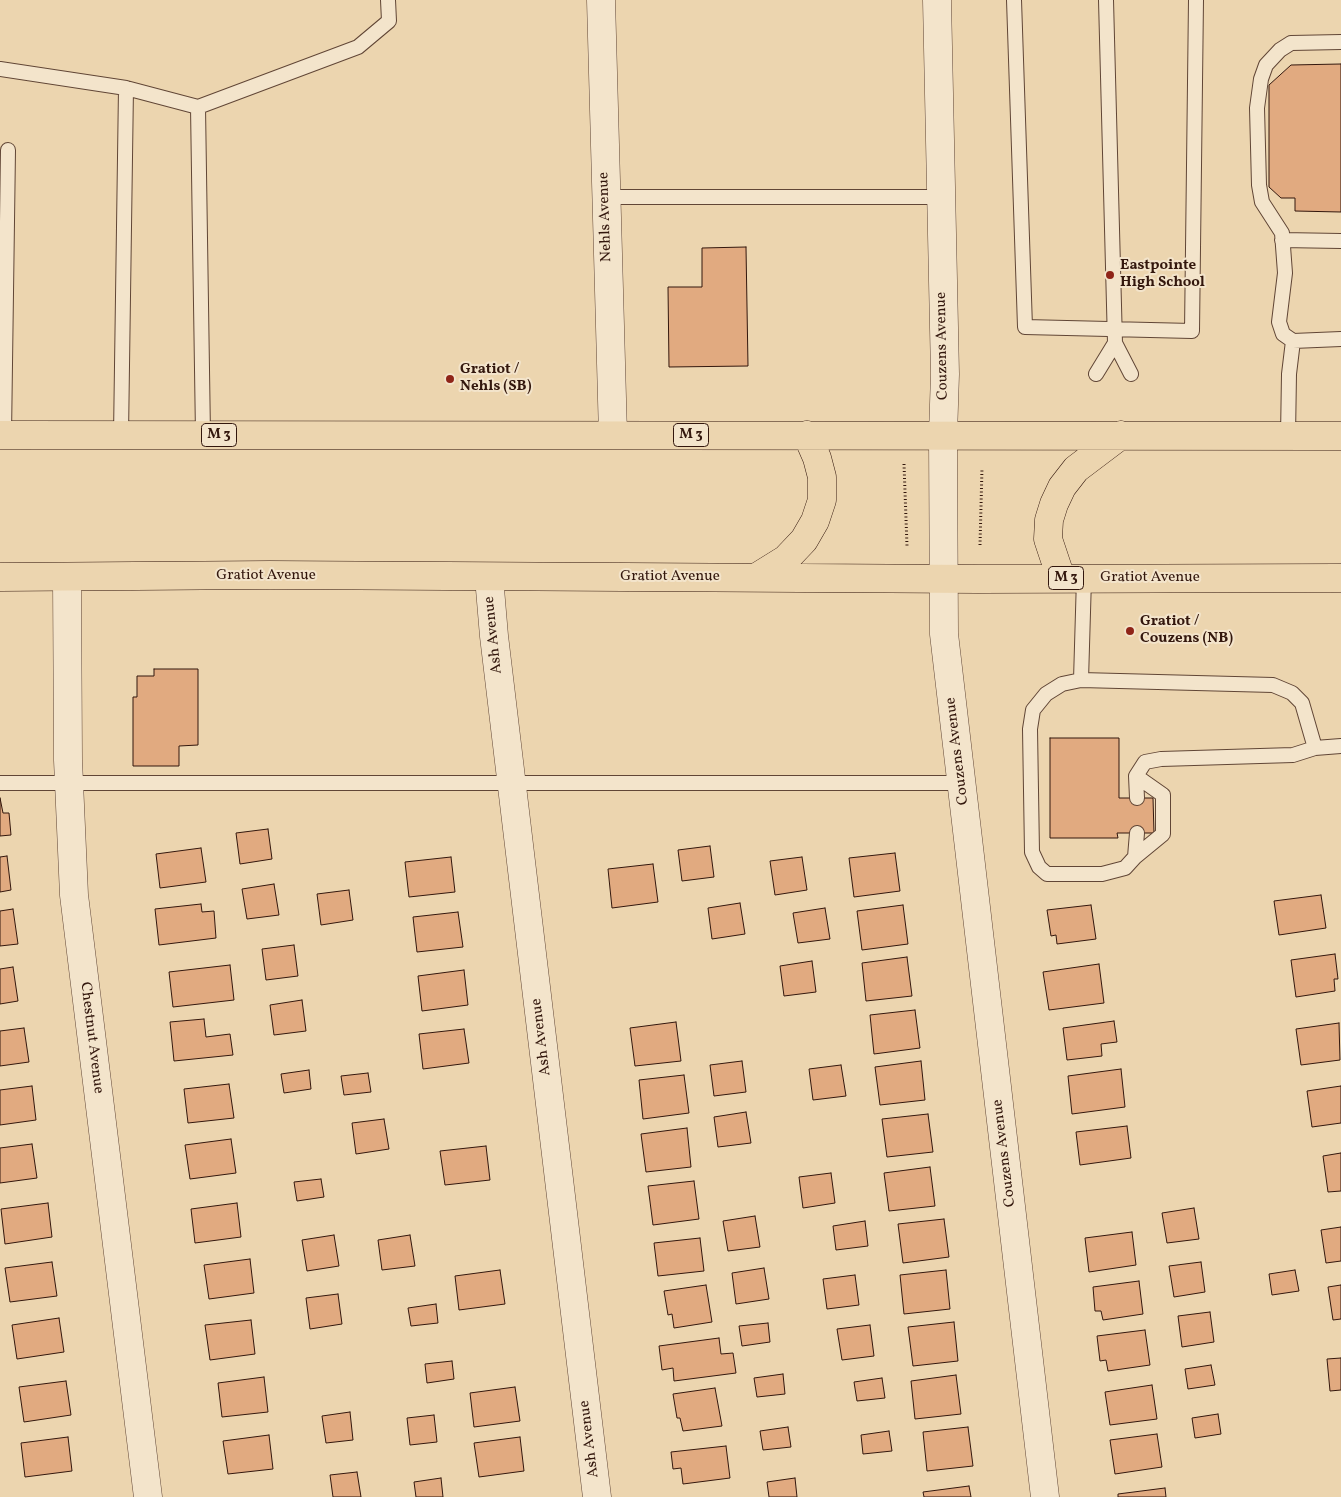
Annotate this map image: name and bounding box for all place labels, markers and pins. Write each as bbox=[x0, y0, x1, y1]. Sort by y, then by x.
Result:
place label: Eastpointe High School bbox=[1120, 257, 1205, 292]
marker: Eastpointe High School bbox=[1104, 269, 1116, 281]
place label: Gratiot / Nehls (SB) bbox=[460, 361, 531, 396]
marker: Gratiot / Nehls (SB) bbox=[444, 373, 456, 385]
place label: Gratiot / Couzens (NB) bbox=[1140, 613, 1233, 648]
marker: Gratiot / Couzens (NB) bbox=[1124, 625, 1136, 637]

